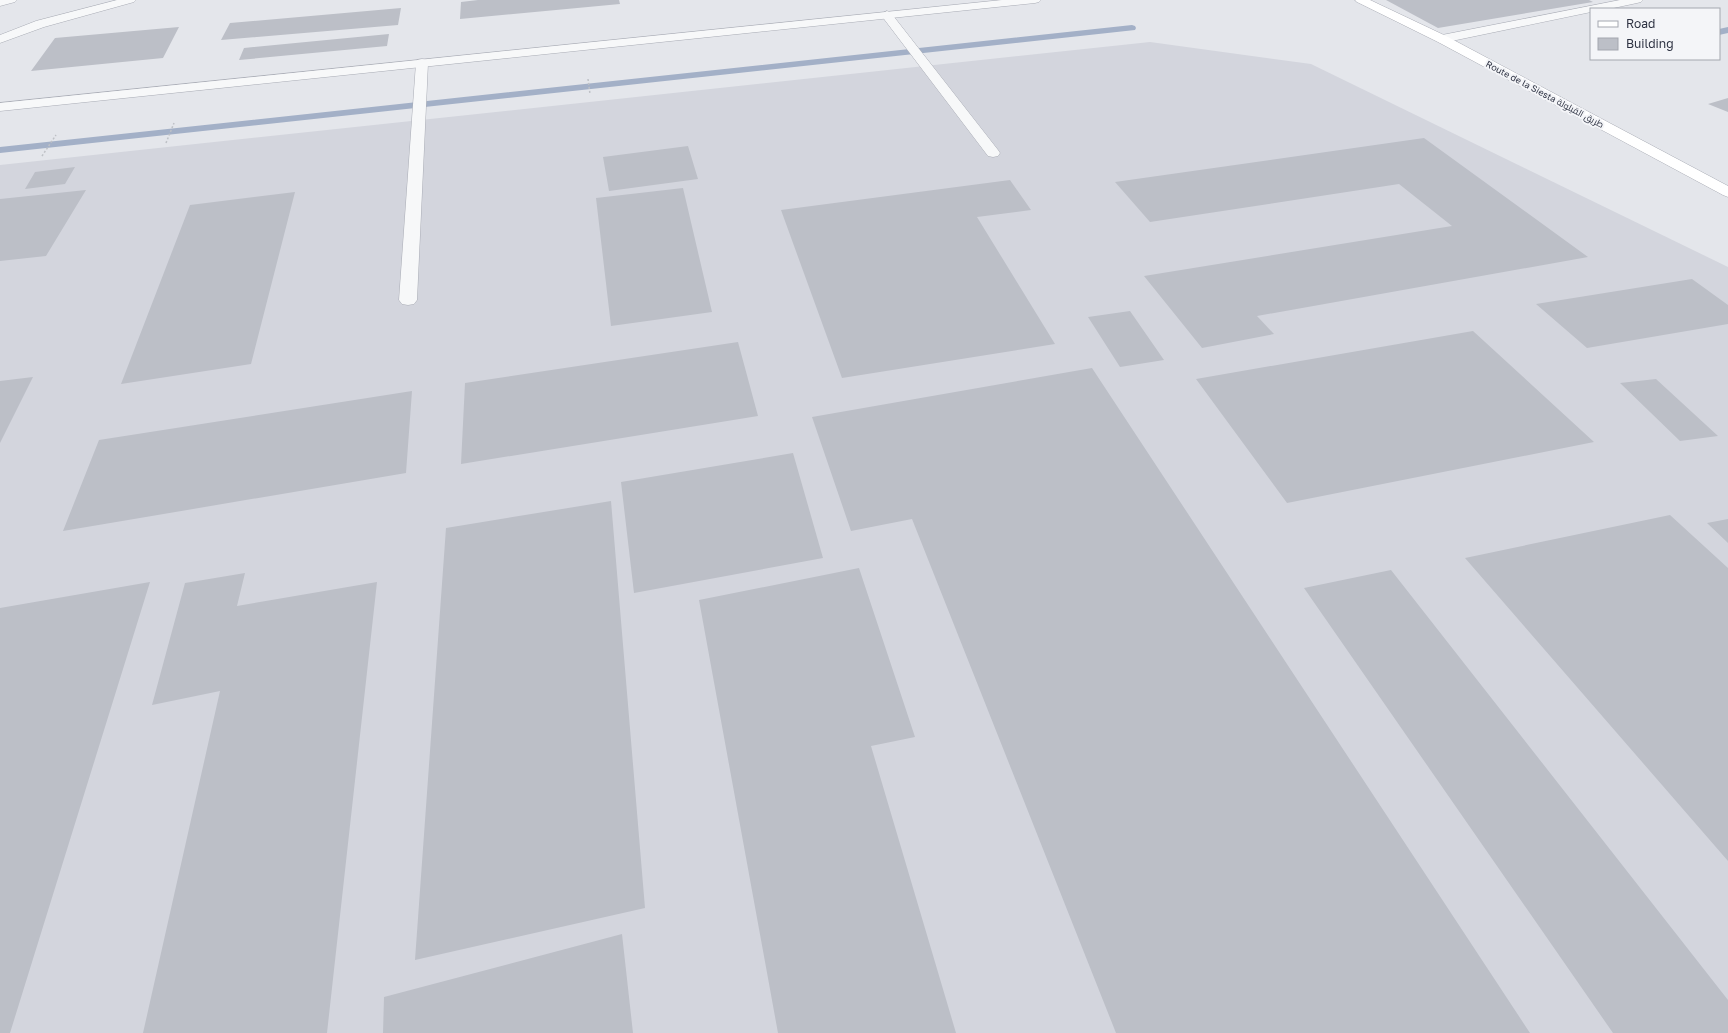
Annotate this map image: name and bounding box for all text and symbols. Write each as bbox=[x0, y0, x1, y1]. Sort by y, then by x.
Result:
legend bbox=[1590, 8, 1720, 60]
text: Road bbox=[1626, 16, 1655, 31]
text: Building bbox=[1626, 36, 1674, 51]
street label: Route de la Siesta طريق القيلولة bbox=[1484, 58, 1606, 131]

